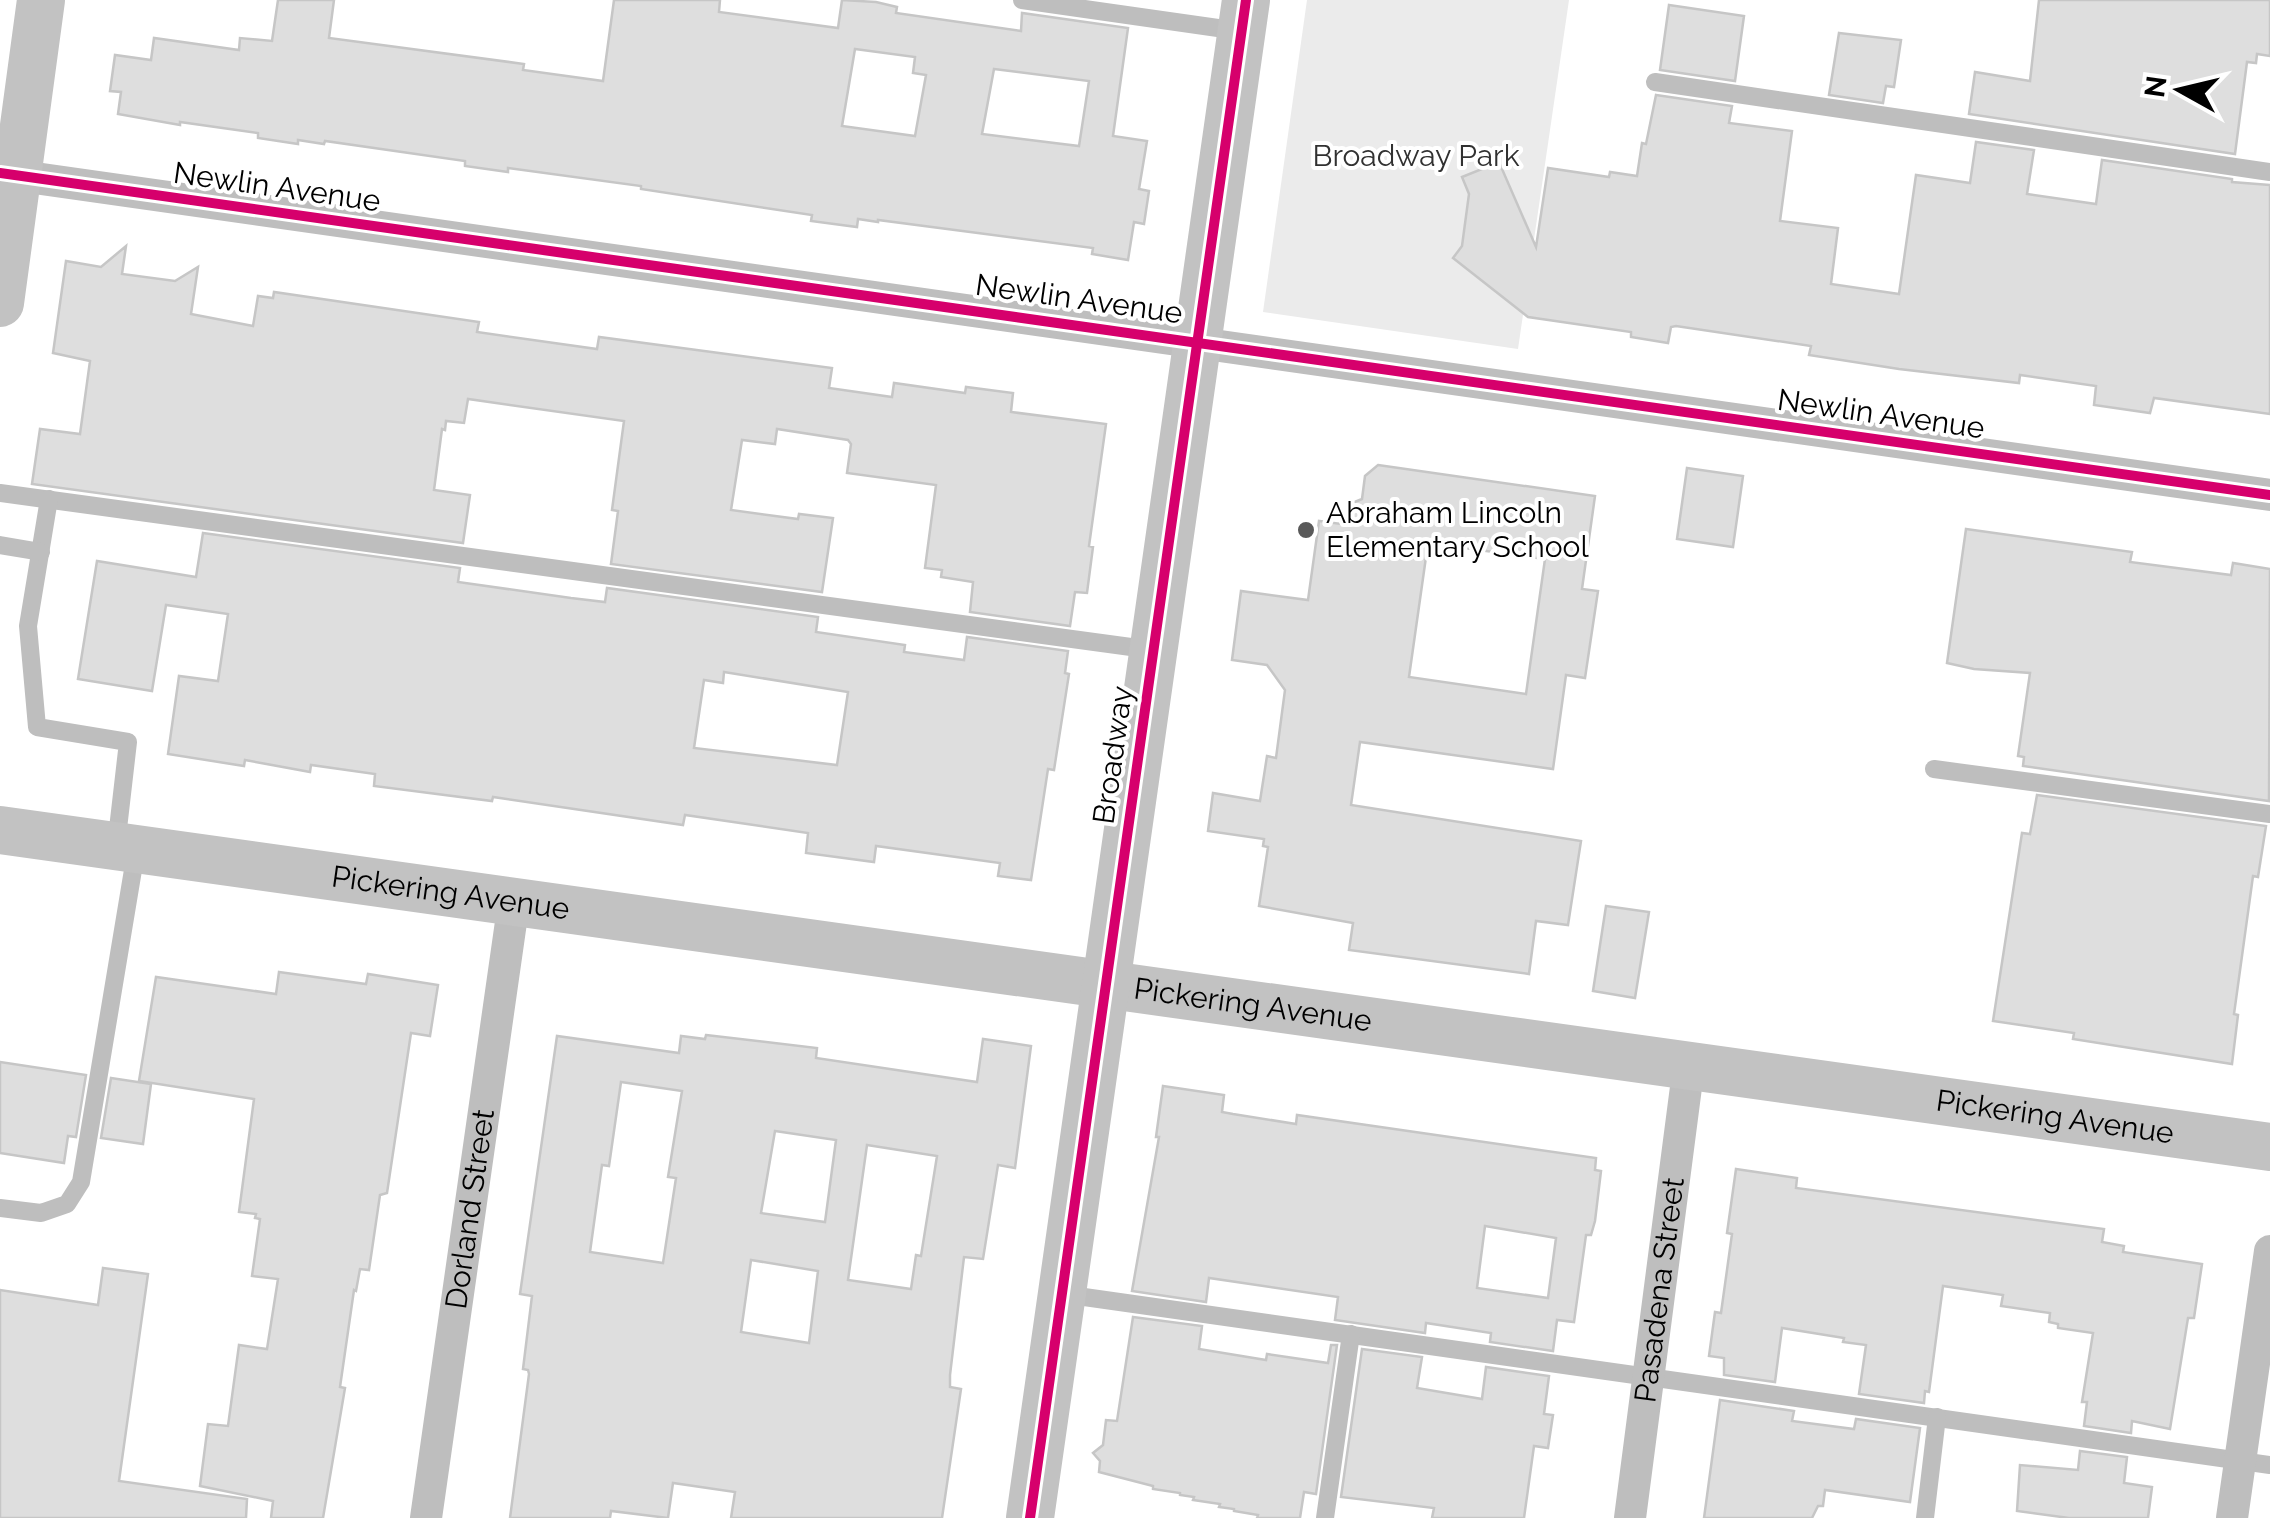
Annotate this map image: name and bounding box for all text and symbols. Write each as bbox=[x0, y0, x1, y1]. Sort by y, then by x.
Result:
north arrow bbox=[2130, 40, 2230, 140]
text: N bbox=[2138, 74, 2174, 99]
park label: Broadway Park bbox=[1312, 138, 1520, 173]
street label: Newlin Avenue bbox=[171, 155, 383, 218]
street label: Newlin Avenue bbox=[973, 267, 1185, 330]
street label: Newlin Avenue bbox=[1775, 382, 1987, 445]
place label: Abraham Lincoln Elementary School bbox=[1326, 495, 1589, 564]
marker: Abraham Lincoln Elementary School bbox=[1295, 519, 1317, 541]
street label: Broadway bbox=[1086, 684, 1140, 826]
street label: Pickering Avenue bbox=[330, 859, 572, 926]
street label: Pickering Avenue bbox=[1132, 971, 1374, 1038]
street label: Pickering Avenue bbox=[1934, 1083, 2176, 1150]
street label: Dorland Street bbox=[438, 1107, 501, 1311]
street label: Pasadena Street bbox=[1627, 1175, 1691, 1405]

